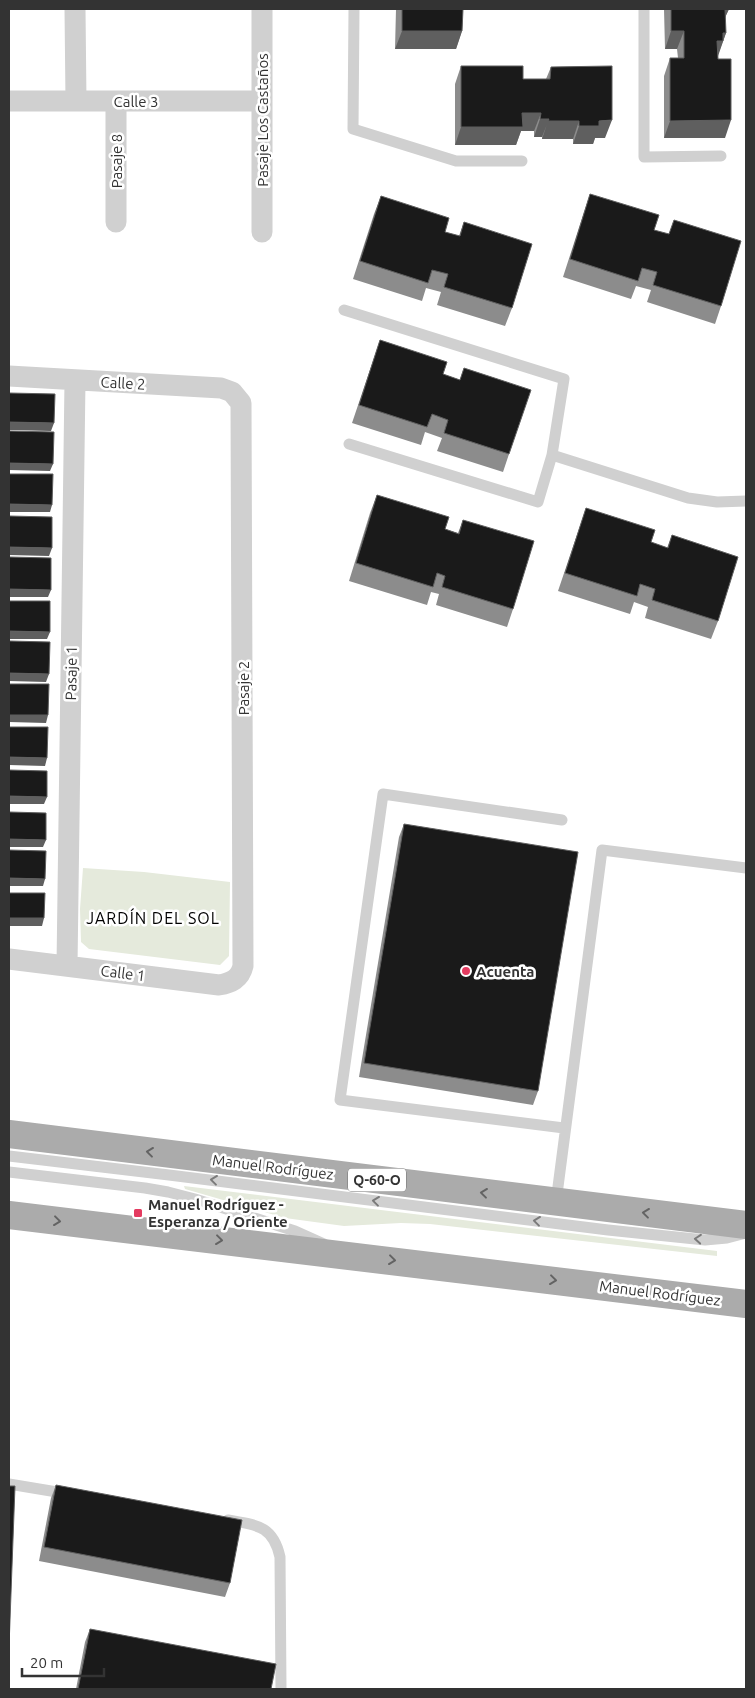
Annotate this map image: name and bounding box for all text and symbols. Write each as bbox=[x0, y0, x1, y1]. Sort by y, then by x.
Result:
street label: Pasaje Los Castaños bbox=[254, 53, 271, 187]
street label: Calle 3 bbox=[114, 93, 158, 110]
street label: Pasaje 8 bbox=[108, 134, 125, 188]
street label: Calle 2 bbox=[100, 373, 146, 393]
street label: Pasaje 1 bbox=[62, 646, 80, 700]
street label: Pasaje 2 bbox=[235, 661, 252, 715]
district label: JARDÍN DEL SOL bbox=[86, 907, 220, 927]
street label: Calle 1 bbox=[100, 962, 146, 984]
place label: Acuenta bbox=[476, 963, 534, 980]
marker: Acuenta bbox=[460, 965, 472, 977]
one-way arrow bbox=[145, 1147, 153, 1158]
street label: Manuel Rodríguez bbox=[211, 1151, 335, 1183]
road number: Q-60-O bbox=[348, 1168, 406, 1192]
one-way arrow bbox=[210, 1176, 219, 1186]
one-way arrow bbox=[480, 1188, 488, 1199]
place label: Manuel Rodríguez - Esperanza / Oriente bbox=[148, 1196, 288, 1230]
one-way arrow bbox=[371, 1196, 379, 1207]
marker: Manuel Rodríguez - Esperanza / Oriente bbox=[132, 1207, 144, 1219]
one-way arrow bbox=[641, 1208, 649, 1219]
one-way arrow bbox=[53, 1215, 61, 1226]
one-way arrow bbox=[532, 1216, 540, 1227]
one-way arrow bbox=[215, 1234, 223, 1245]
one-way arrow bbox=[694, 1234, 702, 1245]
one-way arrow bbox=[388, 1254, 396, 1265]
one-way arrow bbox=[549, 1274, 557, 1285]
street label: Manuel Rodríguez bbox=[598, 1277, 722, 1309]
scale bar bbox=[22, 1646, 105, 1678]
text: 20 m bbox=[30, 1654, 63, 1671]

